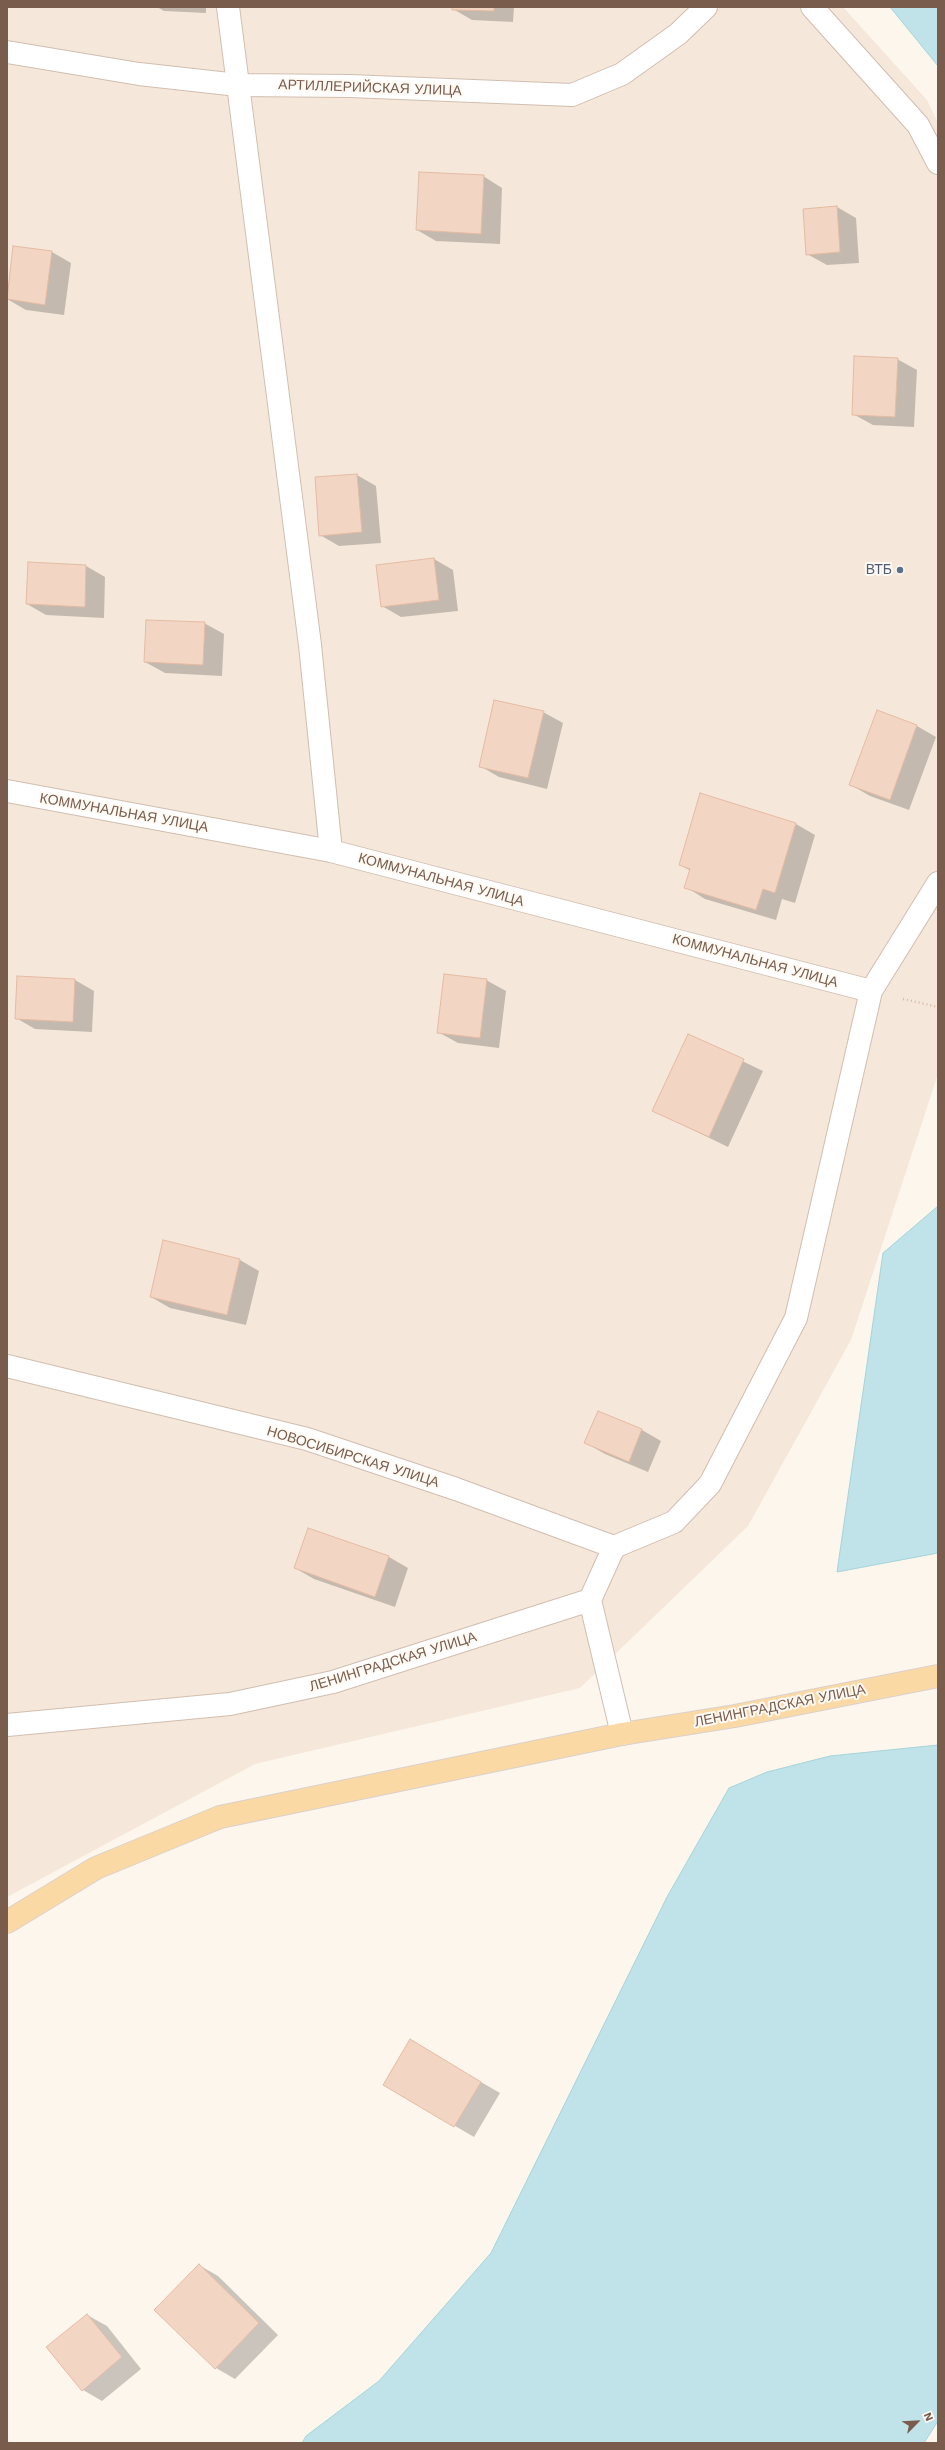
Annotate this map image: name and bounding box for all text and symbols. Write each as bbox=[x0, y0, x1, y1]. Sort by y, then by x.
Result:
street label: АРТИЛЛЕРИЙСКАЯ УЛИЦА bbox=[278, 76, 462, 100]
place label: ВТБ bbox=[866, 562, 892, 578]
marker: ВТБ bbox=[895, 565, 905, 575]
street label: КОММУНАЛЬНАЯ УЛИЦА bbox=[38, 790, 210, 836]
street label: КОММУНАЛЬНАЯ УЛИЦА bbox=[356, 850, 526, 910]
street label: КОММУНАЛЬНАЯ УЛИЦА bbox=[670, 931, 840, 991]
street label: НОВОСИБИРСКАЯ УЛИЦА bbox=[265, 1423, 441, 1491]
street label: ЛЕНИНГРАДСКАЯ УЛИЦА bbox=[307, 1629, 479, 1695]
street label: ЛЕНИНГРАДСКАЯ УЛИЦА bbox=[693, 1681, 867, 1731]
north arrow bbox=[897, 2402, 937, 2442]
text: N bbox=[921, 2411, 936, 2423]

